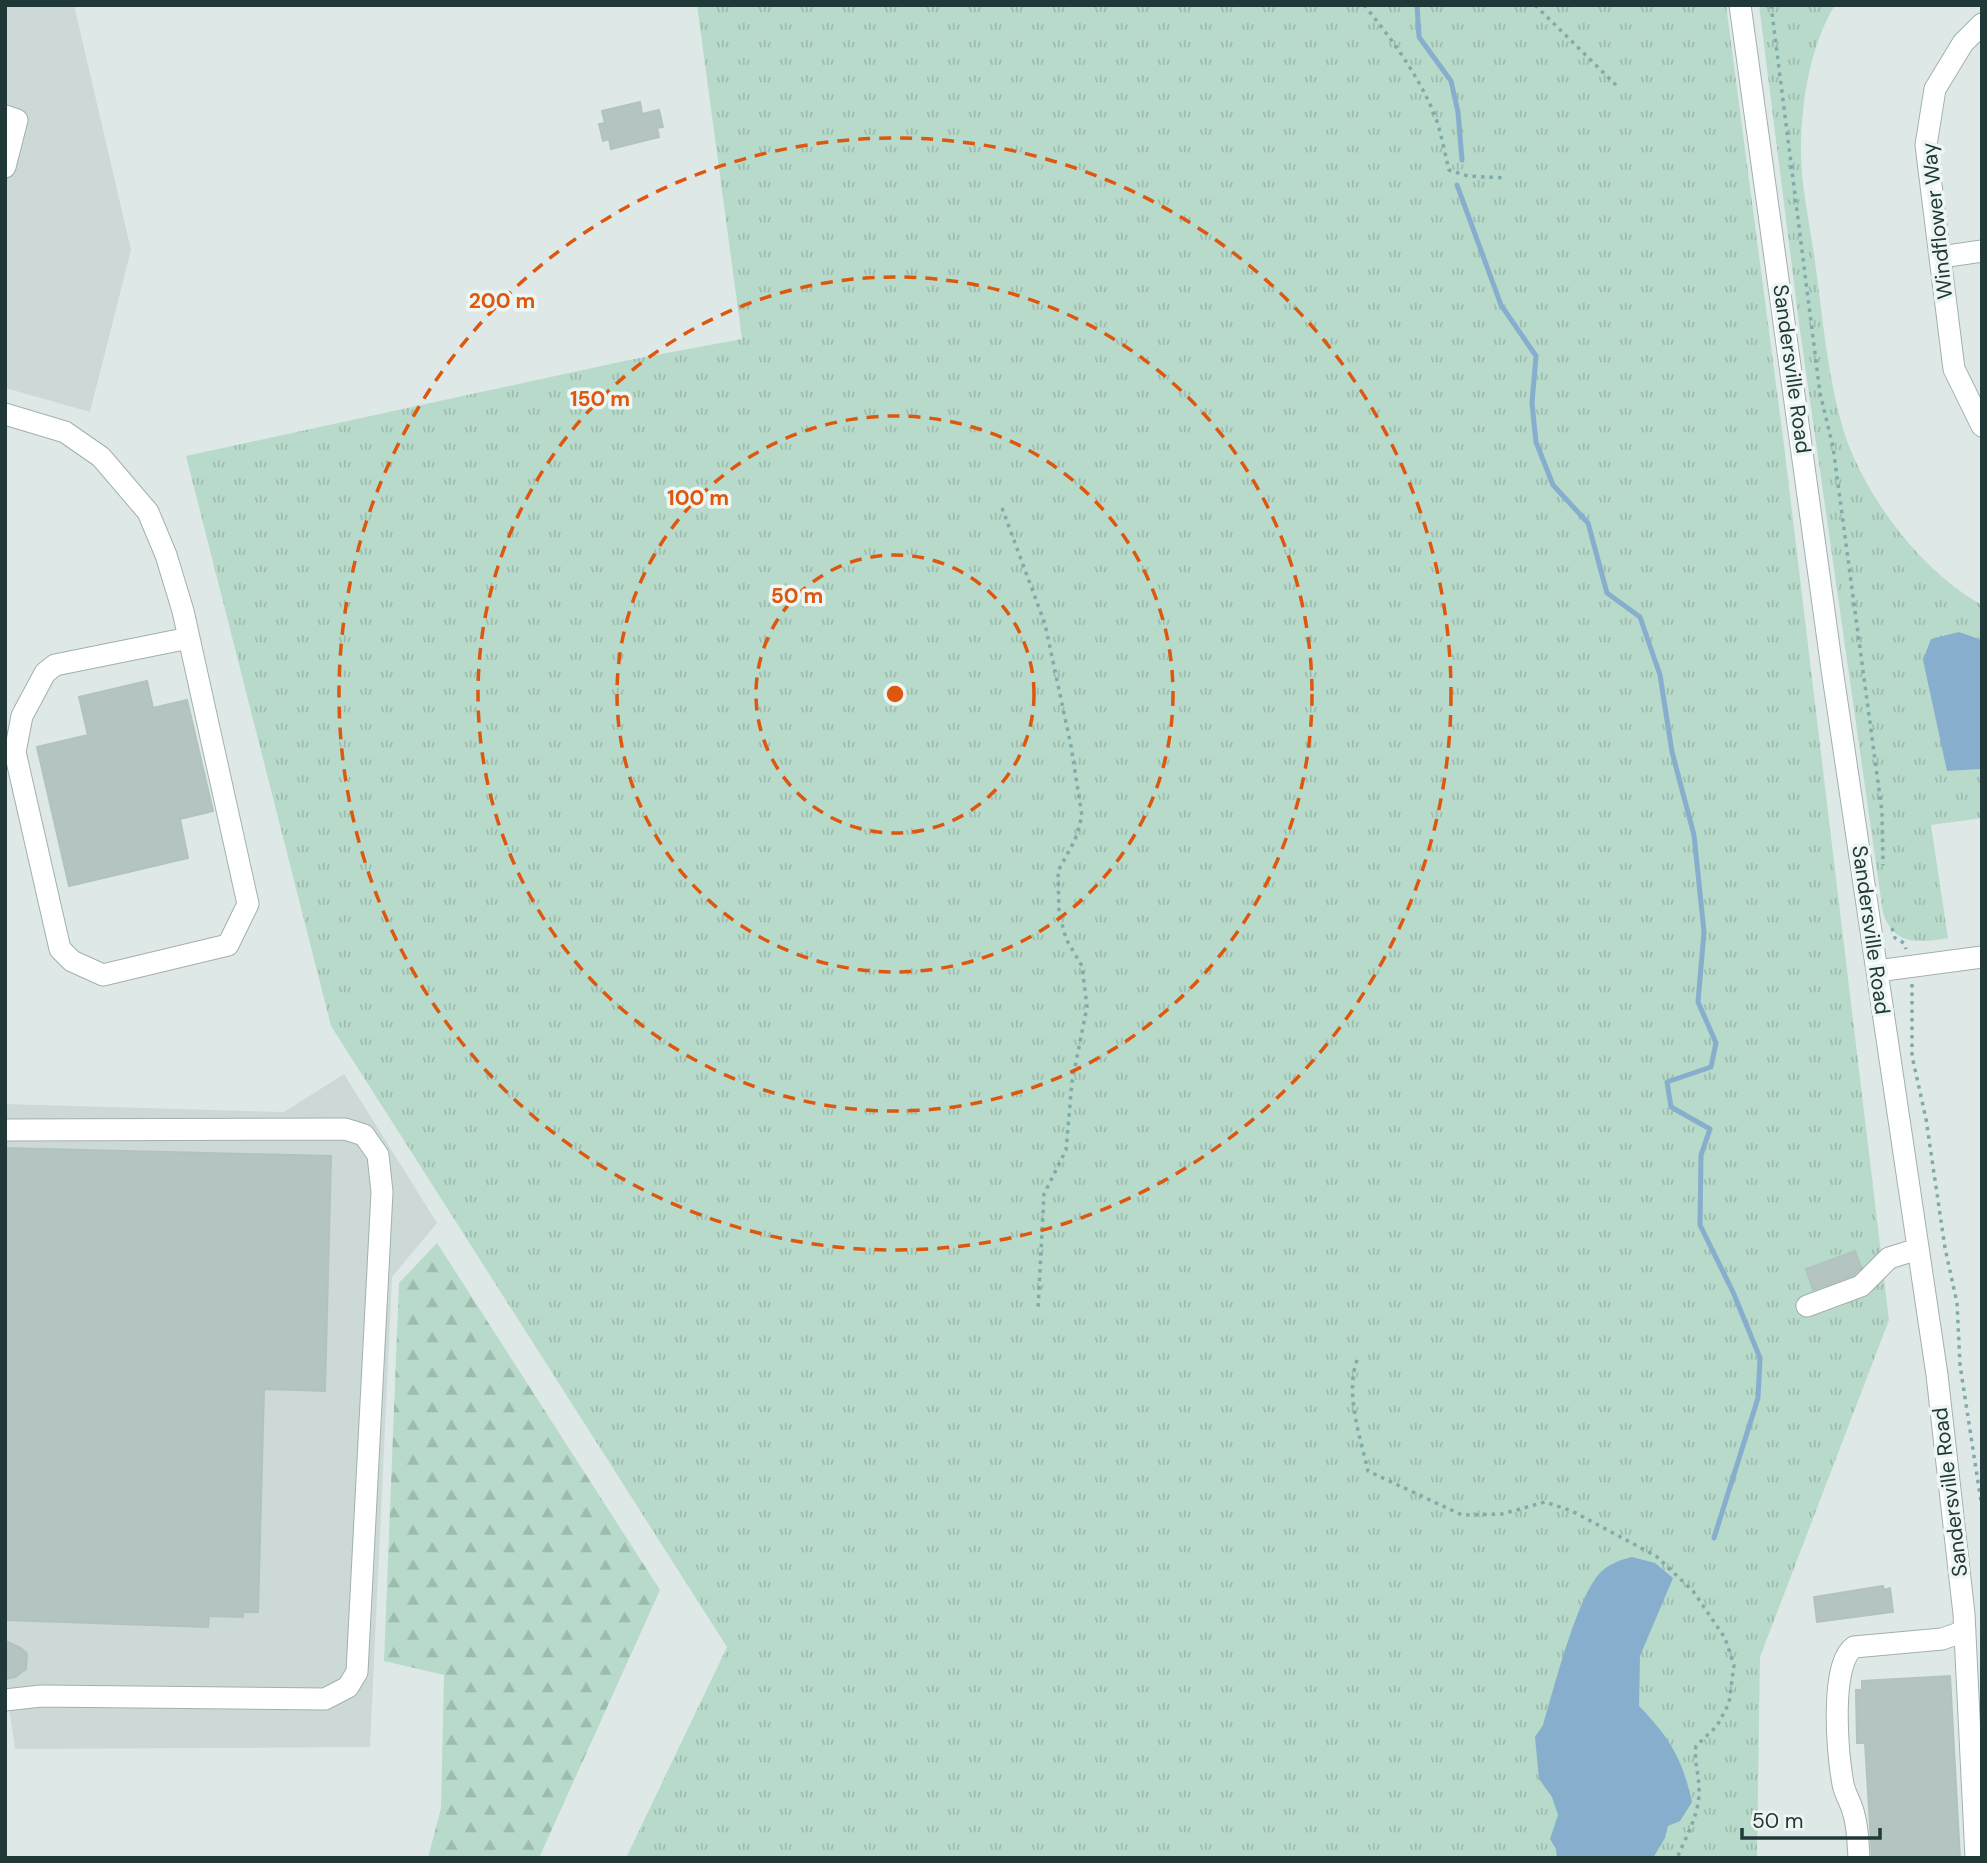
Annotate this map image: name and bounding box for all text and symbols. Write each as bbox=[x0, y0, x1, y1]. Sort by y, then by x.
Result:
street label: Windflower Way bbox=[1915, 141, 1959, 301]
street label: Sandersville Road bbox=[1766, 283, 1818, 455]
text: 200 m bbox=[469, 287, 535, 315]
text: 150 m bbox=[570, 385, 630, 413]
text: 100 m bbox=[667, 484, 729, 512]
text: 50 m bbox=[771, 582, 823, 610]
centre of rings bbox=[883, 682, 907, 706]
street label: Sandersville Road bbox=[1845, 844, 1897, 1016]
street label: Sandersville Road bbox=[1926, 1406, 1974, 1578]
scale bar bbox=[1742, 1797, 1880, 1841]
text: 50 m bbox=[1752, 1807, 1803, 1835]

